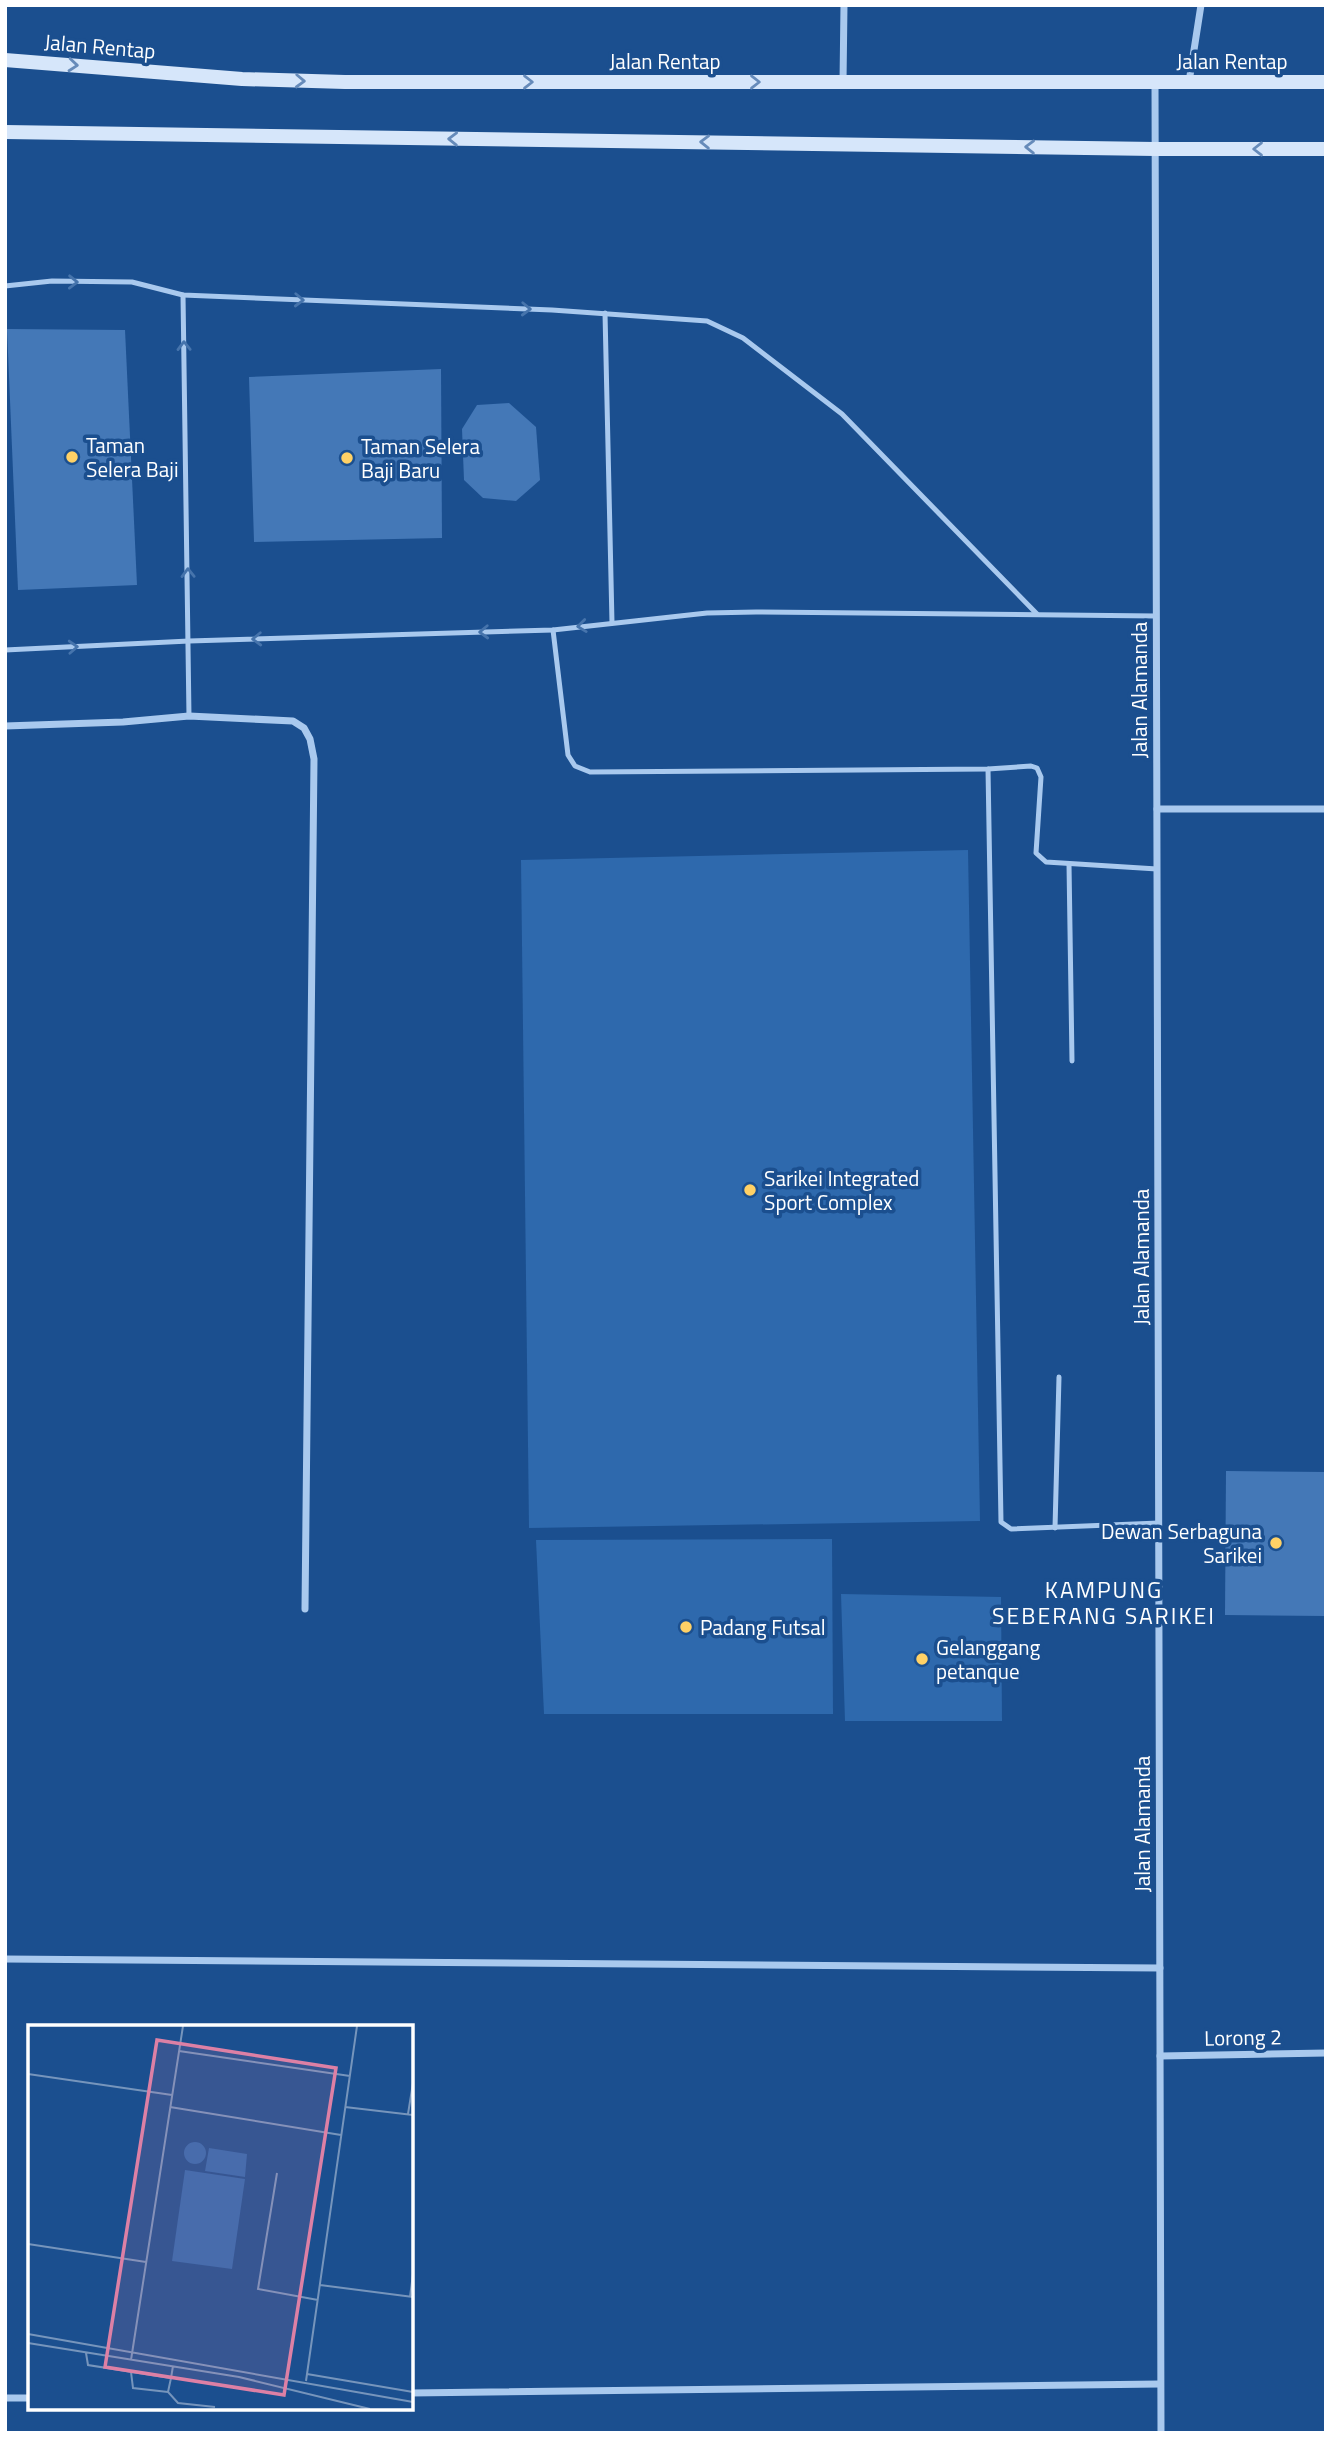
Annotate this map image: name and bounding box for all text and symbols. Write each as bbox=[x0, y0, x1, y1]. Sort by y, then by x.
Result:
street label: Jalan Rentap bbox=[43, 25, 157, 67]
street label: Jalan Rentap bbox=[609, 45, 721, 77]
street label: Jalan Rentap bbox=[1176, 45, 1288, 77]
one-way arrow bbox=[68, 57, 79, 72]
one-way arrow bbox=[295, 73, 306, 88]
one-way arrow bbox=[523, 74, 533, 90]
one-way arrow bbox=[750, 74, 761, 90]
one-way arrow bbox=[447, 131, 458, 146]
one-way arrow bbox=[699, 135, 710, 150]
one-way arrow bbox=[1024, 140, 1035, 155]
one-way arrow bbox=[1252, 141, 1262, 157]
one-way arrow bbox=[69, 274, 79, 290]
one-way arrow bbox=[294, 292, 305, 307]
one-way arrow bbox=[521, 302, 532, 317]
one-way arrow bbox=[176, 340, 192, 350]
place label: Taman Selera Baji bbox=[86, 429, 179, 485]
place label: Taman Selera Baji Baru bbox=[361, 430, 480, 486]
marker: Taman Selera Baji bbox=[64, 449, 80, 465]
marker: Taman Selera Baji Baru bbox=[339, 450, 355, 466]
one-way arrow bbox=[180, 567, 196, 578]
one-way arrow bbox=[576, 619, 588, 634]
street label: Jalan Alamanda bbox=[1123, 621, 1155, 758]
one-way arrow bbox=[479, 625, 490, 640]
one-way arrow bbox=[251, 632, 262, 647]
one-way arrow bbox=[68, 639, 79, 654]
place label: Sarikei Integrated Sport Complex bbox=[764, 1162, 919, 1218]
marker: Sarikei Integrated Sport Complex bbox=[742, 1182, 758, 1198]
street label: Jalan Alamanda bbox=[1125, 1188, 1157, 1325]
place label: Dewan Serbaguna Sarikei bbox=[1101, 1515, 1262, 1571]
marker: Dewan Serbaguna Sarikei bbox=[1268, 1535, 1284, 1551]
district label: KAMPUNG SEBERANG SARIKEI bbox=[992, 1572, 1216, 1633]
place label: Padang Futsal bbox=[700, 1611, 826, 1643]
marker: Padang Futsal bbox=[678, 1619, 694, 1635]
place label: Gelanggang petanque bbox=[936, 1631, 1041, 1687]
marker: Gelanggang petanque bbox=[914, 1651, 930, 1667]
street label: Jalan Alamanda bbox=[1126, 1755, 1158, 1892]
street label: Lorong 2 bbox=[1204, 2020, 1282, 2054]
inset map bbox=[28, 2025, 413, 2410]

